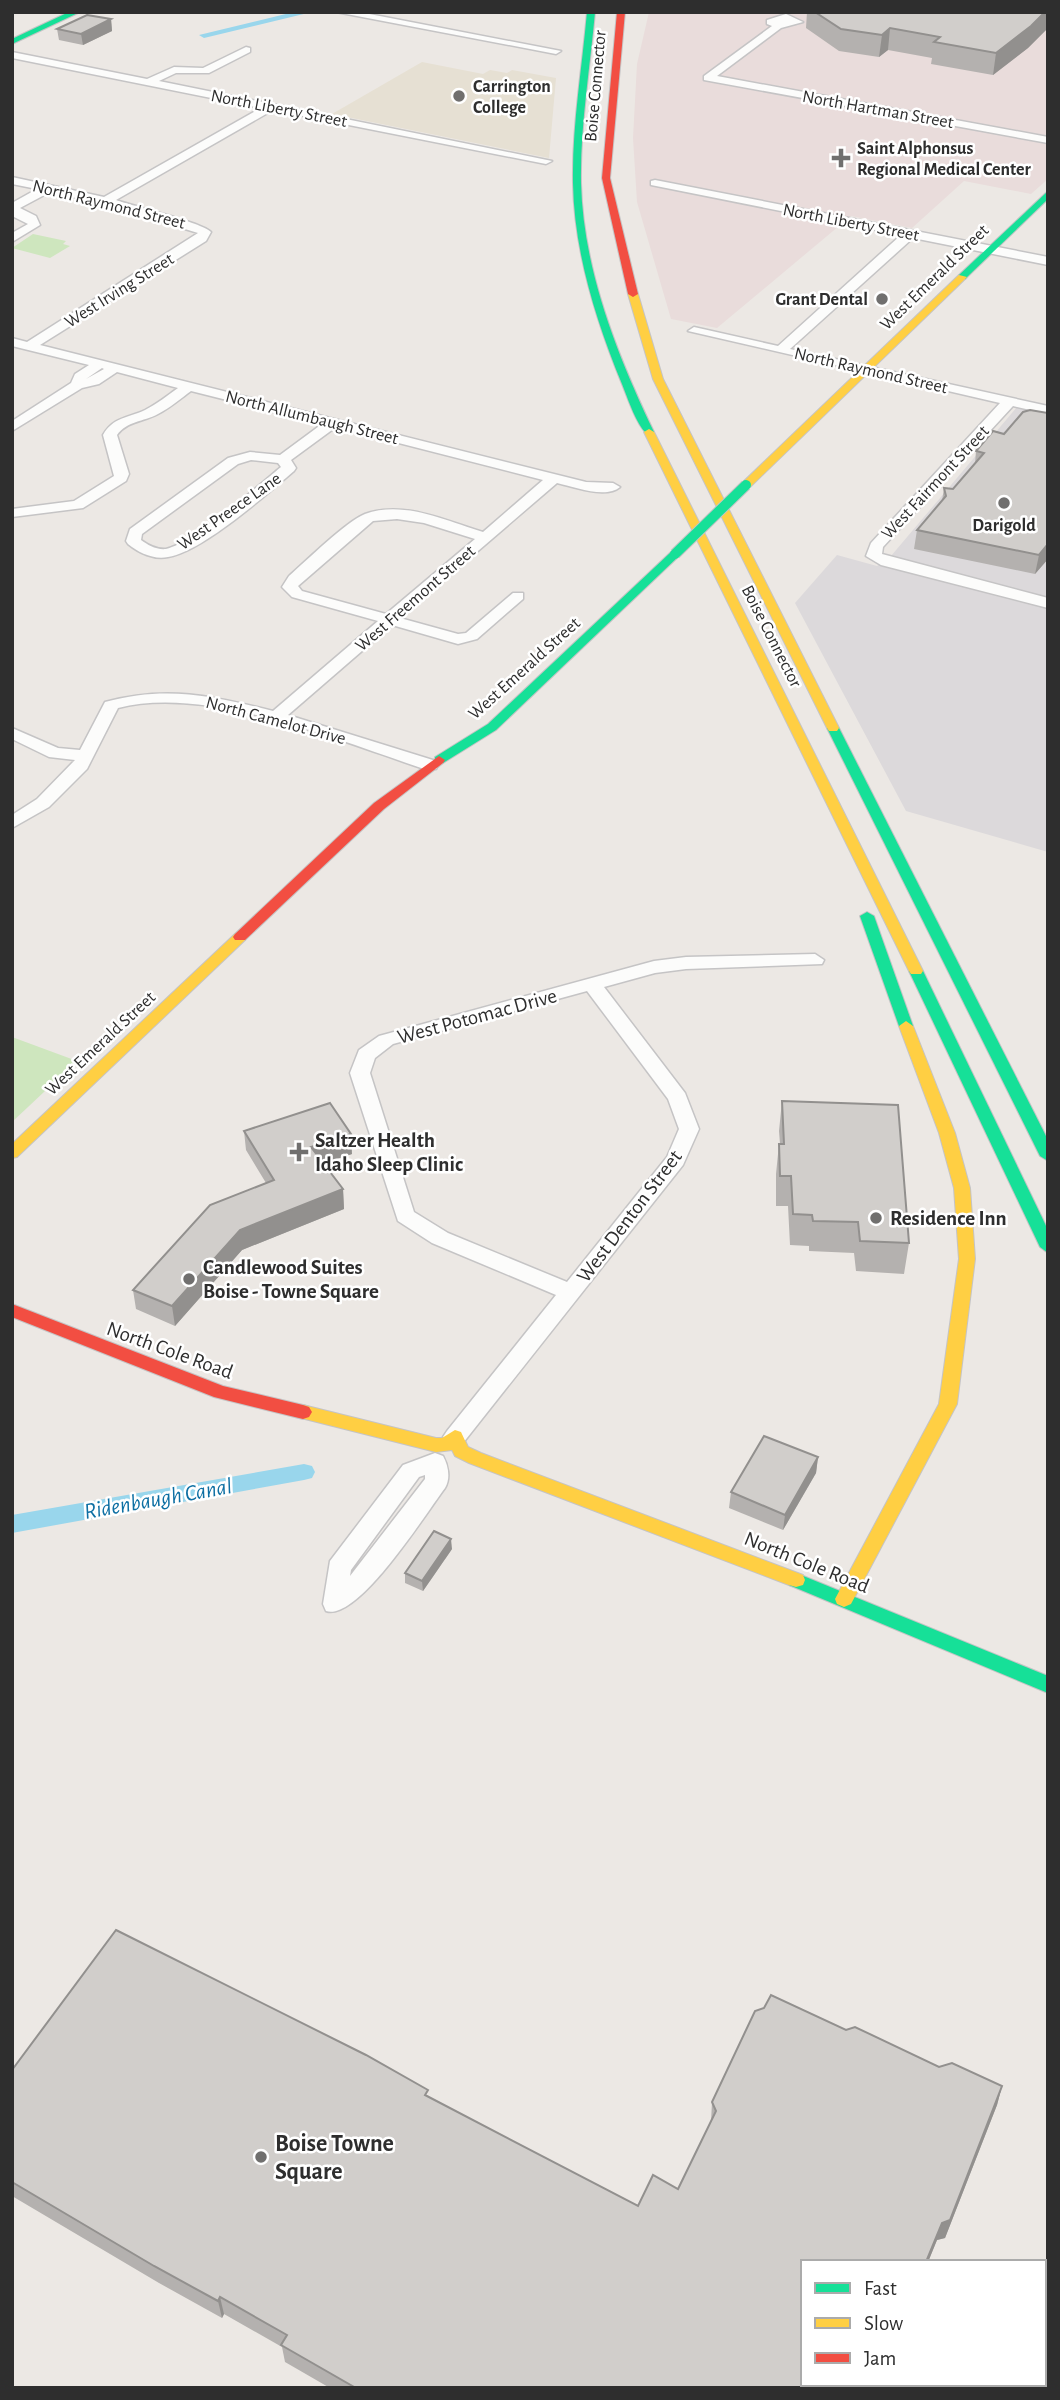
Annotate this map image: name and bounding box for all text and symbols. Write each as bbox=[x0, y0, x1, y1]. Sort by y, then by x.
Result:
street label: Boise Connector bbox=[582, 29, 610, 143]
place label: Carrington College bbox=[473, 78, 551, 117]
street label: North Liberty Street bbox=[209, 87, 349, 131]
marker: Carrington College bbox=[451, 88, 467, 104]
street label: North Hartman Street bbox=[801, 88, 955, 132]
place label: Saint Alphonsus Regional Medical Center bbox=[857, 140, 1032, 179]
marker: Saint Alphonsus Regional Medical Center bbox=[831, 148, 851, 168]
street label: North Raymond Street bbox=[30, 177, 187, 233]
street label: North Liberty Street bbox=[781, 201, 921, 245]
street label: West Emerald Street bbox=[877, 221, 993, 334]
street label: West Irving Street bbox=[62, 250, 178, 332]
place label: Grant Dental bbox=[775, 291, 868, 309]
marker: Grant Dental bbox=[874, 291, 890, 307]
street label: North Raymond Street bbox=[792, 345, 949, 397]
street label: North Allumbaugh Street bbox=[224, 388, 400, 448]
street label: West Fairmont Street bbox=[879, 422, 993, 543]
street label: West Preece Lane bbox=[175, 469, 285, 554]
marker: Darigold bbox=[996, 495, 1012, 511]
place label: Darigold bbox=[972, 517, 1036, 535]
street label: West Freemont Street bbox=[352, 542, 479, 655]
street label: Boise Connector bbox=[738, 583, 805, 691]
street label: West Emerald Street bbox=[465, 614, 584, 723]
street label: North Camelot Drive bbox=[204, 694, 348, 748]
street label: West Potomac Drive bbox=[395, 985, 559, 1048]
street label: West Emerald Street bbox=[42, 988, 159, 1099]
place label: Saltzer Health Idaho Sleep Clinic bbox=[315, 1130, 463, 1175]
marker: Saltzer Health Idaho Sleep Clinic bbox=[289, 1142, 309, 1162]
street label: West Denton Street bbox=[573, 1146, 686, 1286]
place label: Residence Inn bbox=[890, 1208, 1007, 1229]
marker: Residence Inn bbox=[868, 1210, 884, 1226]
place label: Candlewood Suites Boise - Towne Square bbox=[203, 1257, 379, 1302]
marker: Candlewood Suites Boise - Towne Square bbox=[181, 1271, 197, 1287]
street label: North Cole Road bbox=[104, 1318, 236, 1383]
water label: Ridenbaugh Canal bbox=[82, 1475, 234, 1524]
street label: North Cole Road bbox=[741, 1528, 872, 1597]
place label: Boise Towne Square bbox=[275, 2132, 394, 2184]
marker: Boise Towne Square bbox=[253, 2149, 269, 2165]
legend bbox=[801, 2260, 1046, 2386]
text: Fast bbox=[864, 2278, 897, 2299]
text: Slow bbox=[864, 2313, 903, 2334]
text: Jam bbox=[864, 2348, 896, 2369]

